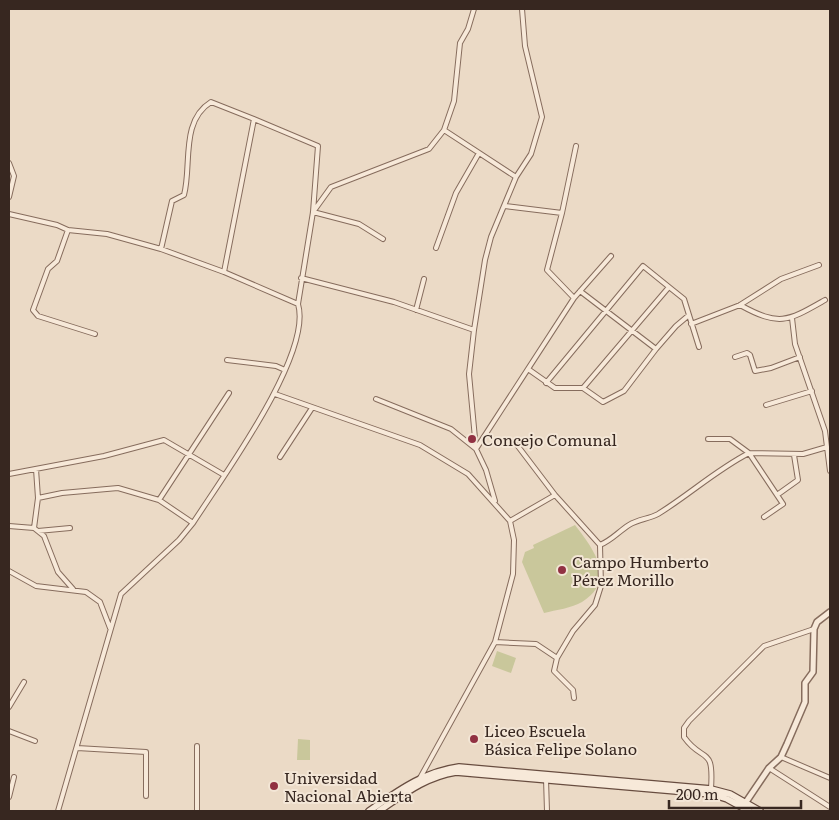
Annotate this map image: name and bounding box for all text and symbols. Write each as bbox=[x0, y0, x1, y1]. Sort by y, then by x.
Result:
place label: Concejo Comunal bbox=[482, 427, 617, 451]
marker: Concejo Comunal bbox=[466, 433, 478, 445]
place label: Campo Humberto Pérez Morillo bbox=[572, 549, 709, 591]
marker: Campo Humberto Pérez Morillo bbox=[556, 564, 568, 576]
place label: Liceo Escuela Básica Felipe Solano bbox=[484, 718, 637, 760]
marker: Liceo Escuela Básica Felipe Solano bbox=[468, 733, 480, 745]
place label: Universidad Nacional Abierta bbox=[284, 765, 413, 807]
scale bar bbox=[669, 778, 802, 810]
marker: Universidad Nacional Abierta bbox=[268, 780, 280, 792]
text: 200 m bbox=[676, 782, 719, 805]

